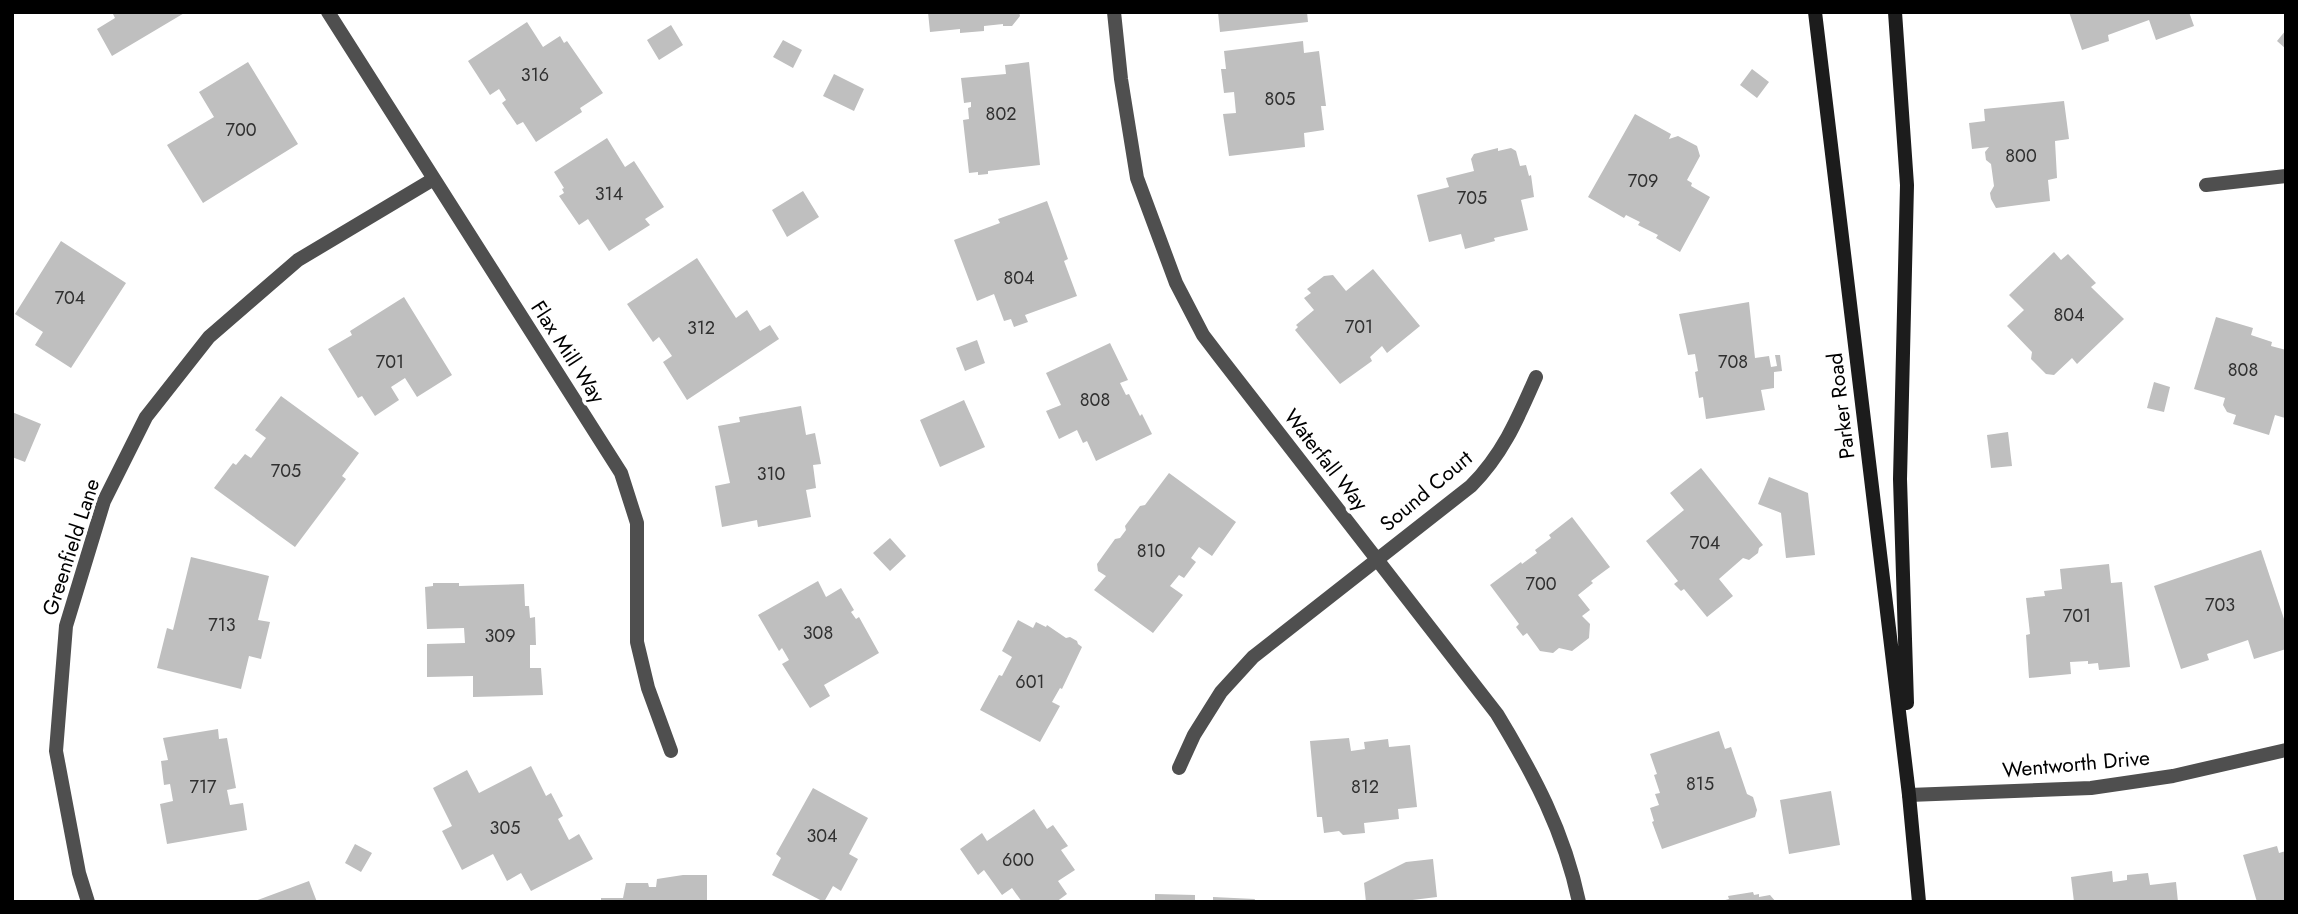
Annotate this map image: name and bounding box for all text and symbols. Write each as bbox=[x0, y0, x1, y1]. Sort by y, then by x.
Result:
house number: 316 bbox=[521, 62, 549, 88]
house number: 805 bbox=[1265, 86, 1295, 112]
house number: 802 bbox=[986, 101, 1016, 127]
house number: 700 bbox=[225, 117, 257, 143]
house number: 800 bbox=[2005, 143, 2037, 169]
house number: 709 bbox=[1628, 168, 1658, 194]
house number: 314 bbox=[595, 181, 623, 207]
house number: 705 bbox=[1457, 185, 1487, 211]
house number: 804 bbox=[1003, 265, 1035, 291]
house number: 704 bbox=[55, 285, 85, 311]
street label: Flax Mill Way bbox=[524, 295, 613, 410]
house number: 804 bbox=[2053, 302, 2085, 328]
house number: 701 bbox=[1345, 314, 1373, 340]
house number: 312 bbox=[687, 315, 715, 341]
house number: 701 bbox=[376, 349, 404, 375]
house number: 708 bbox=[1718, 349, 1748, 375]
street label: Parker Road bbox=[1820, 351, 1862, 461]
house number: 808 bbox=[2228, 357, 2258, 383]
house number: 808 bbox=[1080, 387, 1110, 413]
street label: Waterfall Way bbox=[1277, 403, 1376, 518]
street label: Sound Court bbox=[1373, 443, 1479, 539]
house number: 705 bbox=[271, 458, 301, 484]
house number: 310 bbox=[757, 461, 786, 487]
street label: Greenfield Lane bbox=[35, 474, 107, 619]
house number: 704 bbox=[1690, 530, 1720, 556]
house number: 810 bbox=[1137, 538, 1166, 564]
house number: 700 bbox=[1525, 571, 1557, 597]
house number: 703 bbox=[2205, 592, 2235, 618]
house number: 701 bbox=[2063, 603, 2091, 629]
house number: 713 bbox=[208, 612, 236, 638]
house number: 308 bbox=[803, 620, 833, 646]
house number: 309 bbox=[485, 623, 516, 649]
house number: 601 bbox=[1015, 669, 1045, 695]
street label: Wentworth Drive bbox=[2001, 743, 2151, 785]
house number: 815 bbox=[1686, 771, 1714, 797]
house number: 717 bbox=[190, 774, 217, 800]
house number: 812 bbox=[1351, 774, 1379, 800]
house number: 305 bbox=[490, 815, 520, 841]
house number: 304 bbox=[806, 823, 838, 849]
house number: 600 bbox=[1002, 847, 1034, 873]

